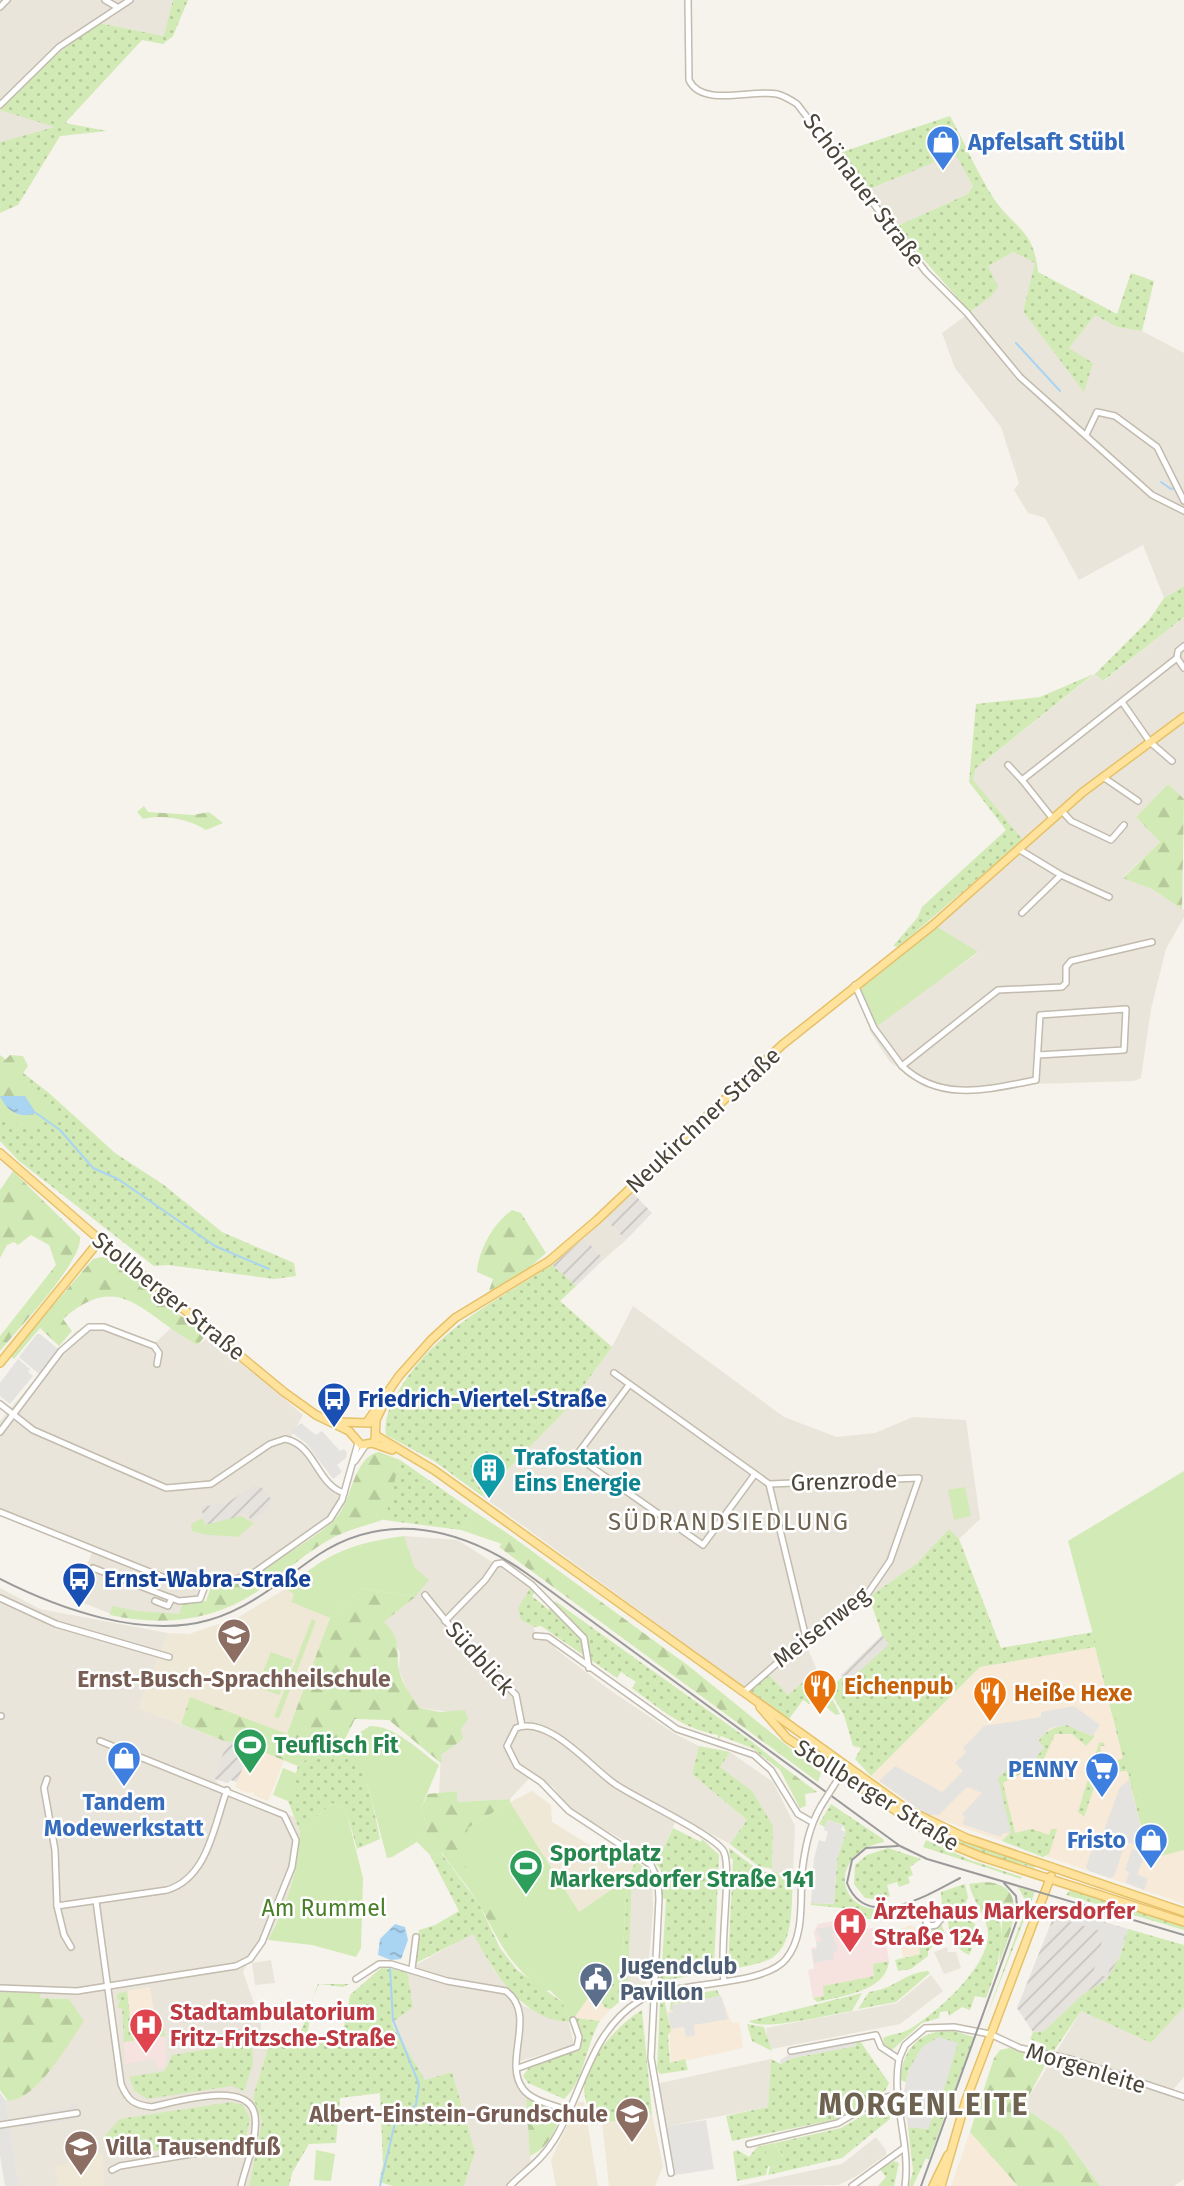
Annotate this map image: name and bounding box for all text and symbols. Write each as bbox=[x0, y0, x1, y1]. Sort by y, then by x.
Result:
street label: Schönauer Straße bbox=[797, 108, 931, 272]
shop icon: Apfelsaft Stübl bbox=[924, 123, 962, 172]
place label: Apfelsaft Stübl bbox=[967, 128, 1125, 156]
street label: Neukirchner Straße bbox=[620, 1041, 786, 1199]
street label: Stollberger Straße bbox=[87, 1226, 251, 1366]
bus stop icon: Friedrich-Viertel-Straße bbox=[315, 1380, 353, 1429]
place label: Friedrich-Viertel-Straße bbox=[358, 1385, 607, 1413]
place label: Trafostation Eins Energie bbox=[514, 1443, 643, 1497]
building icon: Trafostation Eins Energie bbox=[470, 1451, 508, 1500]
street label: Grenzrode bbox=[790, 1465, 898, 1497]
district label: SÜDRANDSIEDLUNG bbox=[608, 1508, 850, 1536]
bus stop icon: Ernst-Wabra-Straße bbox=[60, 1560, 98, 1609]
place label: Ernst-Wabra-Straße bbox=[104, 1565, 311, 1593]
street label: Meisenweg bbox=[767, 1581, 875, 1673]
street label: Südblick bbox=[440, 1615, 520, 1701]
school or university icon: Ernst-Busch-Sprachheilschule bbox=[215, 1616, 253, 1665]
place label: Ernst-Busch-Sprachheilschule bbox=[77, 1665, 391, 1693]
restaurant icon: Eichenpub bbox=[801, 1667, 839, 1716]
place label: Eichenpub bbox=[844, 1672, 953, 1700]
restaurant icon: Heiße Hexe bbox=[971, 1674, 1009, 1723]
place label: Heiße Hexe bbox=[1014, 1679, 1133, 1707]
sports icon: Teuflisch Fit bbox=[231, 1726, 269, 1775]
place label: Teuflisch Fit bbox=[274, 1731, 400, 1759]
street label: Stollberger Straße bbox=[790, 1733, 964, 1857]
shop icon: Tandem Modewerkstatt bbox=[105, 1739, 143, 1788]
supermarket icon: PENNY bbox=[1083, 1750, 1121, 1799]
place label: PENNY bbox=[1008, 1755, 1078, 1783]
place label: Tandem Modewerkstatt bbox=[44, 1788, 205, 1842]
shop icon: Fristo bbox=[1132, 1821, 1170, 1870]
place label: Fristo bbox=[1067, 1826, 1126, 1854]
place label: Sportplatz Markersdorfer Straße 141 bbox=[550, 1839, 815, 1893]
sports icon: Sportplatz Markersdorfer Straße 141 bbox=[507, 1847, 545, 1896]
park label: Am Rummel bbox=[262, 1894, 387, 1922]
place label: Ärztehaus Markersdorfer Straße 124 bbox=[873, 1897, 1136, 1951]
hospital icon: Ärztehaus Markersdorfer Straße 124 bbox=[831, 1905, 869, 1954]
place label: Jugendclub Pavillon bbox=[619, 1952, 737, 2006]
public building icon: Jugendclub Pavillon bbox=[577, 1960, 615, 2009]
place label: Stadtambulatorium Fritz-Fritzsche-Straße bbox=[170, 1998, 396, 2052]
hospital icon: Stadtambulatorium Fritz-Fritzsche-Straße bbox=[127, 2006, 165, 2055]
street label: Morgenleite bbox=[1023, 2037, 1149, 2099]
district label: MORGENLEITE bbox=[818, 2087, 1030, 2123]
school or university icon: Albert-Einstein-Grundschule bbox=[613, 2095, 651, 2144]
place label: Albert-Einstein-Grundschule bbox=[308, 2100, 608, 2128]
school or university icon: Villa Tausendfuß bbox=[62, 2128, 100, 2177]
place label: Villa Tausendfuß bbox=[105, 2133, 280, 2161]

